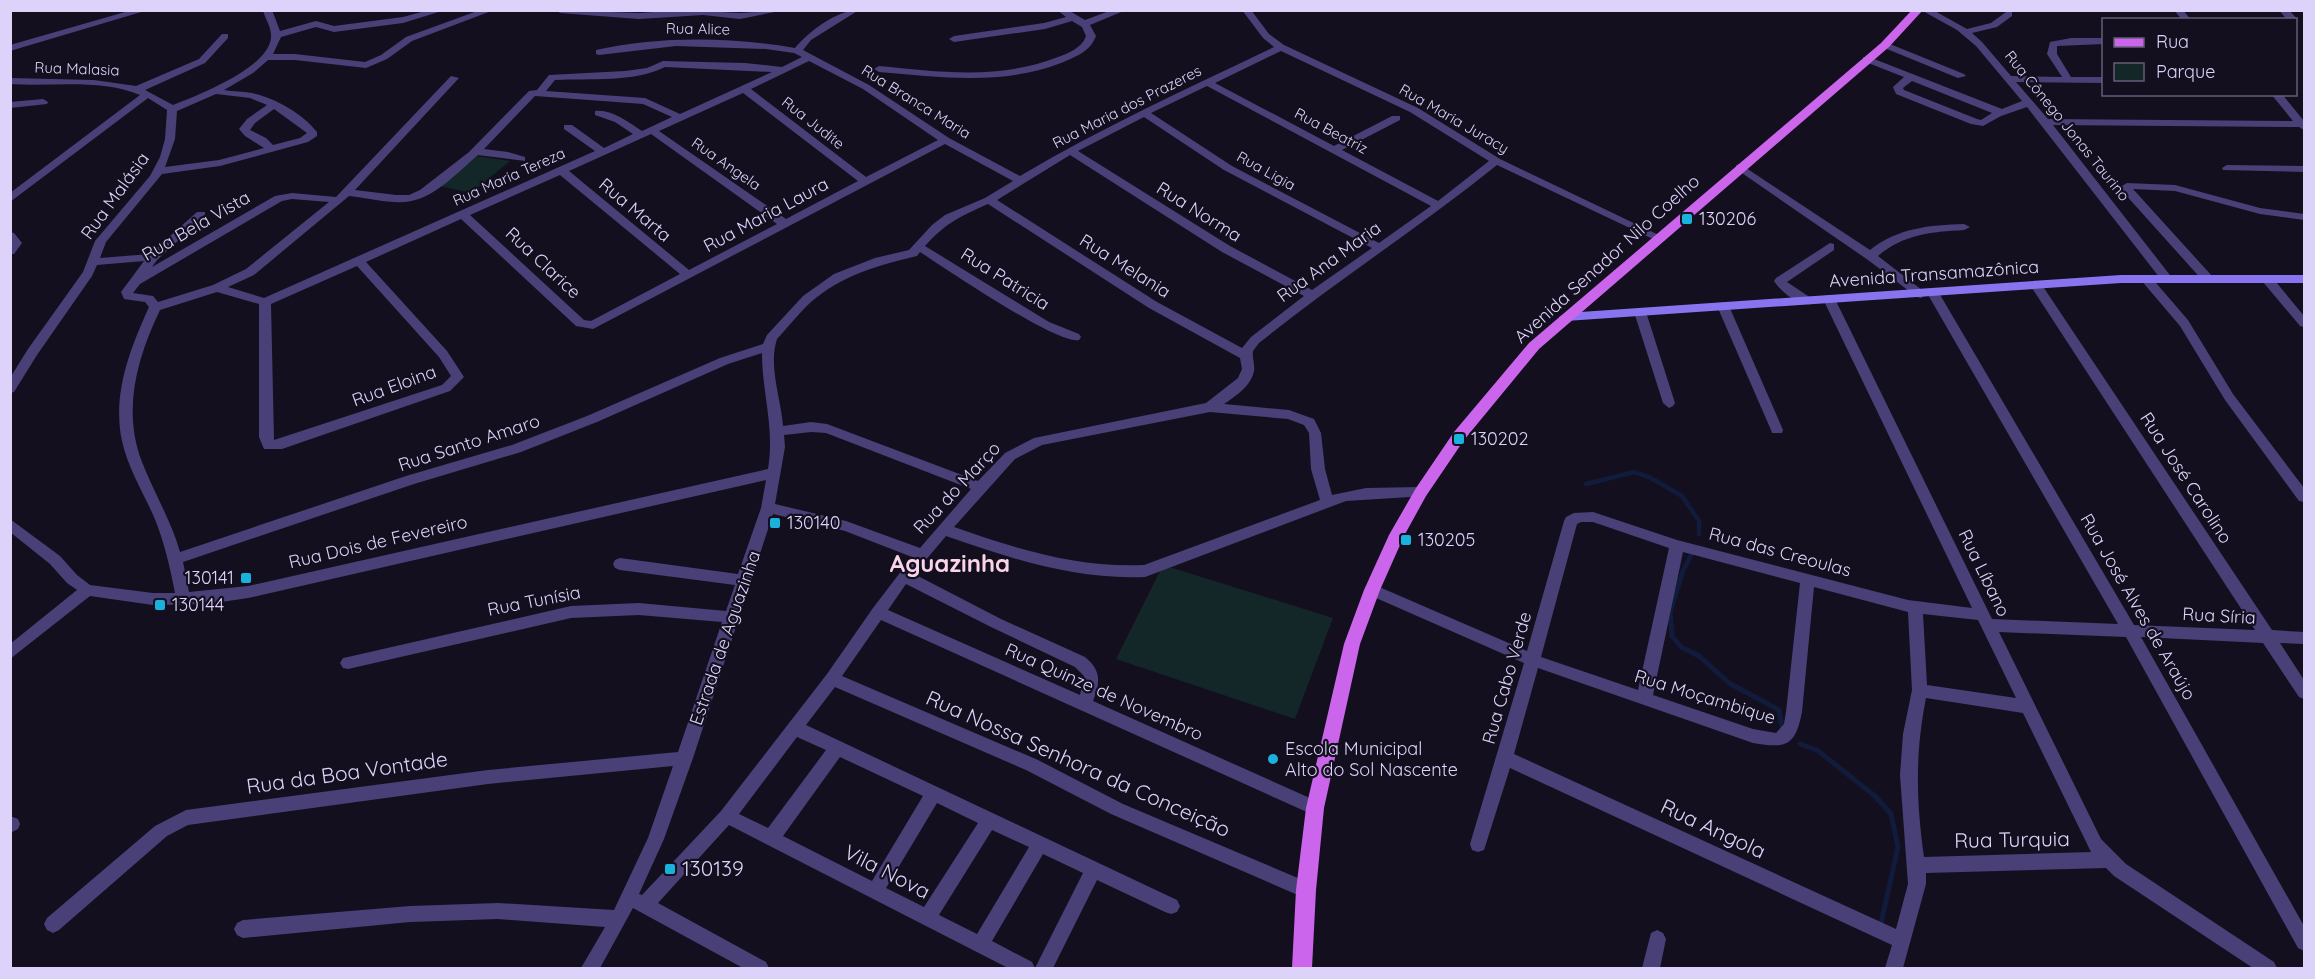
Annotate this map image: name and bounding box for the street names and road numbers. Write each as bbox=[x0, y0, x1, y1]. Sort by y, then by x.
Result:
street label: Rua Alice bbox=[666, 18, 730, 39]
street label: Rua Cônego Jonas Taurino bbox=[2001, 47, 2134, 205]
street label: Rua Malasia bbox=[34, 58, 120, 79]
street label: Rua Branca Maria bbox=[858, 60, 974, 143]
street label: Rua Maria dos Prazeres bbox=[1049, 61, 1204, 152]
street label: Rua Maria Juracy bbox=[1396, 79, 1512, 158]
street label: Rua Judite bbox=[778, 92, 849, 153]
street label: Rua Beatriz bbox=[1291, 103, 1371, 158]
street label: Rua Angela bbox=[688, 133, 765, 194]
street label: Rua Maria Tereza bbox=[450, 143, 568, 210]
street label: Rua Ligia bbox=[1233, 147, 1299, 195]
street label: Rua Malásia bbox=[75, 148, 154, 244]
street label: Avenida Senador Nilo Coelho bbox=[1509, 169, 1704, 348]
street label: Rua Maria Laura bbox=[699, 172, 832, 257]
street label: Rua Marta bbox=[594, 173, 676, 247]
street label: Rua Norma bbox=[1152, 176, 1246, 247]
street label: Rua Bela Vista bbox=[138, 185, 254, 266]
street label: Rua Ana Maria bbox=[1272, 216, 1385, 307]
street label: Rua Clarice bbox=[501, 222, 586, 303]
street label: Rua Melania bbox=[1075, 228, 1175, 303]
street label: Rua Patricia bbox=[957, 242, 1054, 315]
street label: Avenida Transamazônica bbox=[1828, 255, 2040, 292]
street label: Rua Eloina bbox=[348, 360, 439, 411]
street label: Rua José Carolino bbox=[2135, 408, 2237, 548]
street label: Rua Santo Amaro bbox=[395, 409, 543, 476]
street label: Rua do Março bbox=[908, 437, 1005, 538]
street label: Rua José Alves de Araújo bbox=[2075, 509, 2201, 704]
street label: Rua Dois de Fevereiro bbox=[286, 510, 469, 573]
street label: Rua das Creoulas bbox=[1707, 521, 1854, 582]
street label: Rua Líbano bbox=[1953, 525, 2015, 620]
street label: Estrada de Aguazinha bbox=[684, 548, 765, 728]
street label: Rua Tunísia bbox=[485, 580, 582, 621]
street label: Rua Síria bbox=[2182, 602, 2256, 629]
street label: Rua Cabo Verde bbox=[1477, 609, 1536, 747]
street label: Rua Quinze de Novembro bbox=[1002, 637, 1207, 746]
street label: Rua Moçambique bbox=[1632, 664, 1779, 729]
street label: Rua Nossa Senhora da Conceição bbox=[922, 684, 1235, 842]
street label: Rua da Boa Vontade bbox=[245, 745, 449, 799]
street label: Rua Angola bbox=[1657, 792, 1770, 864]
street label: Rua Turquia bbox=[1954, 825, 2070, 853]
street label: Vila Nova bbox=[840, 838, 935, 904]

